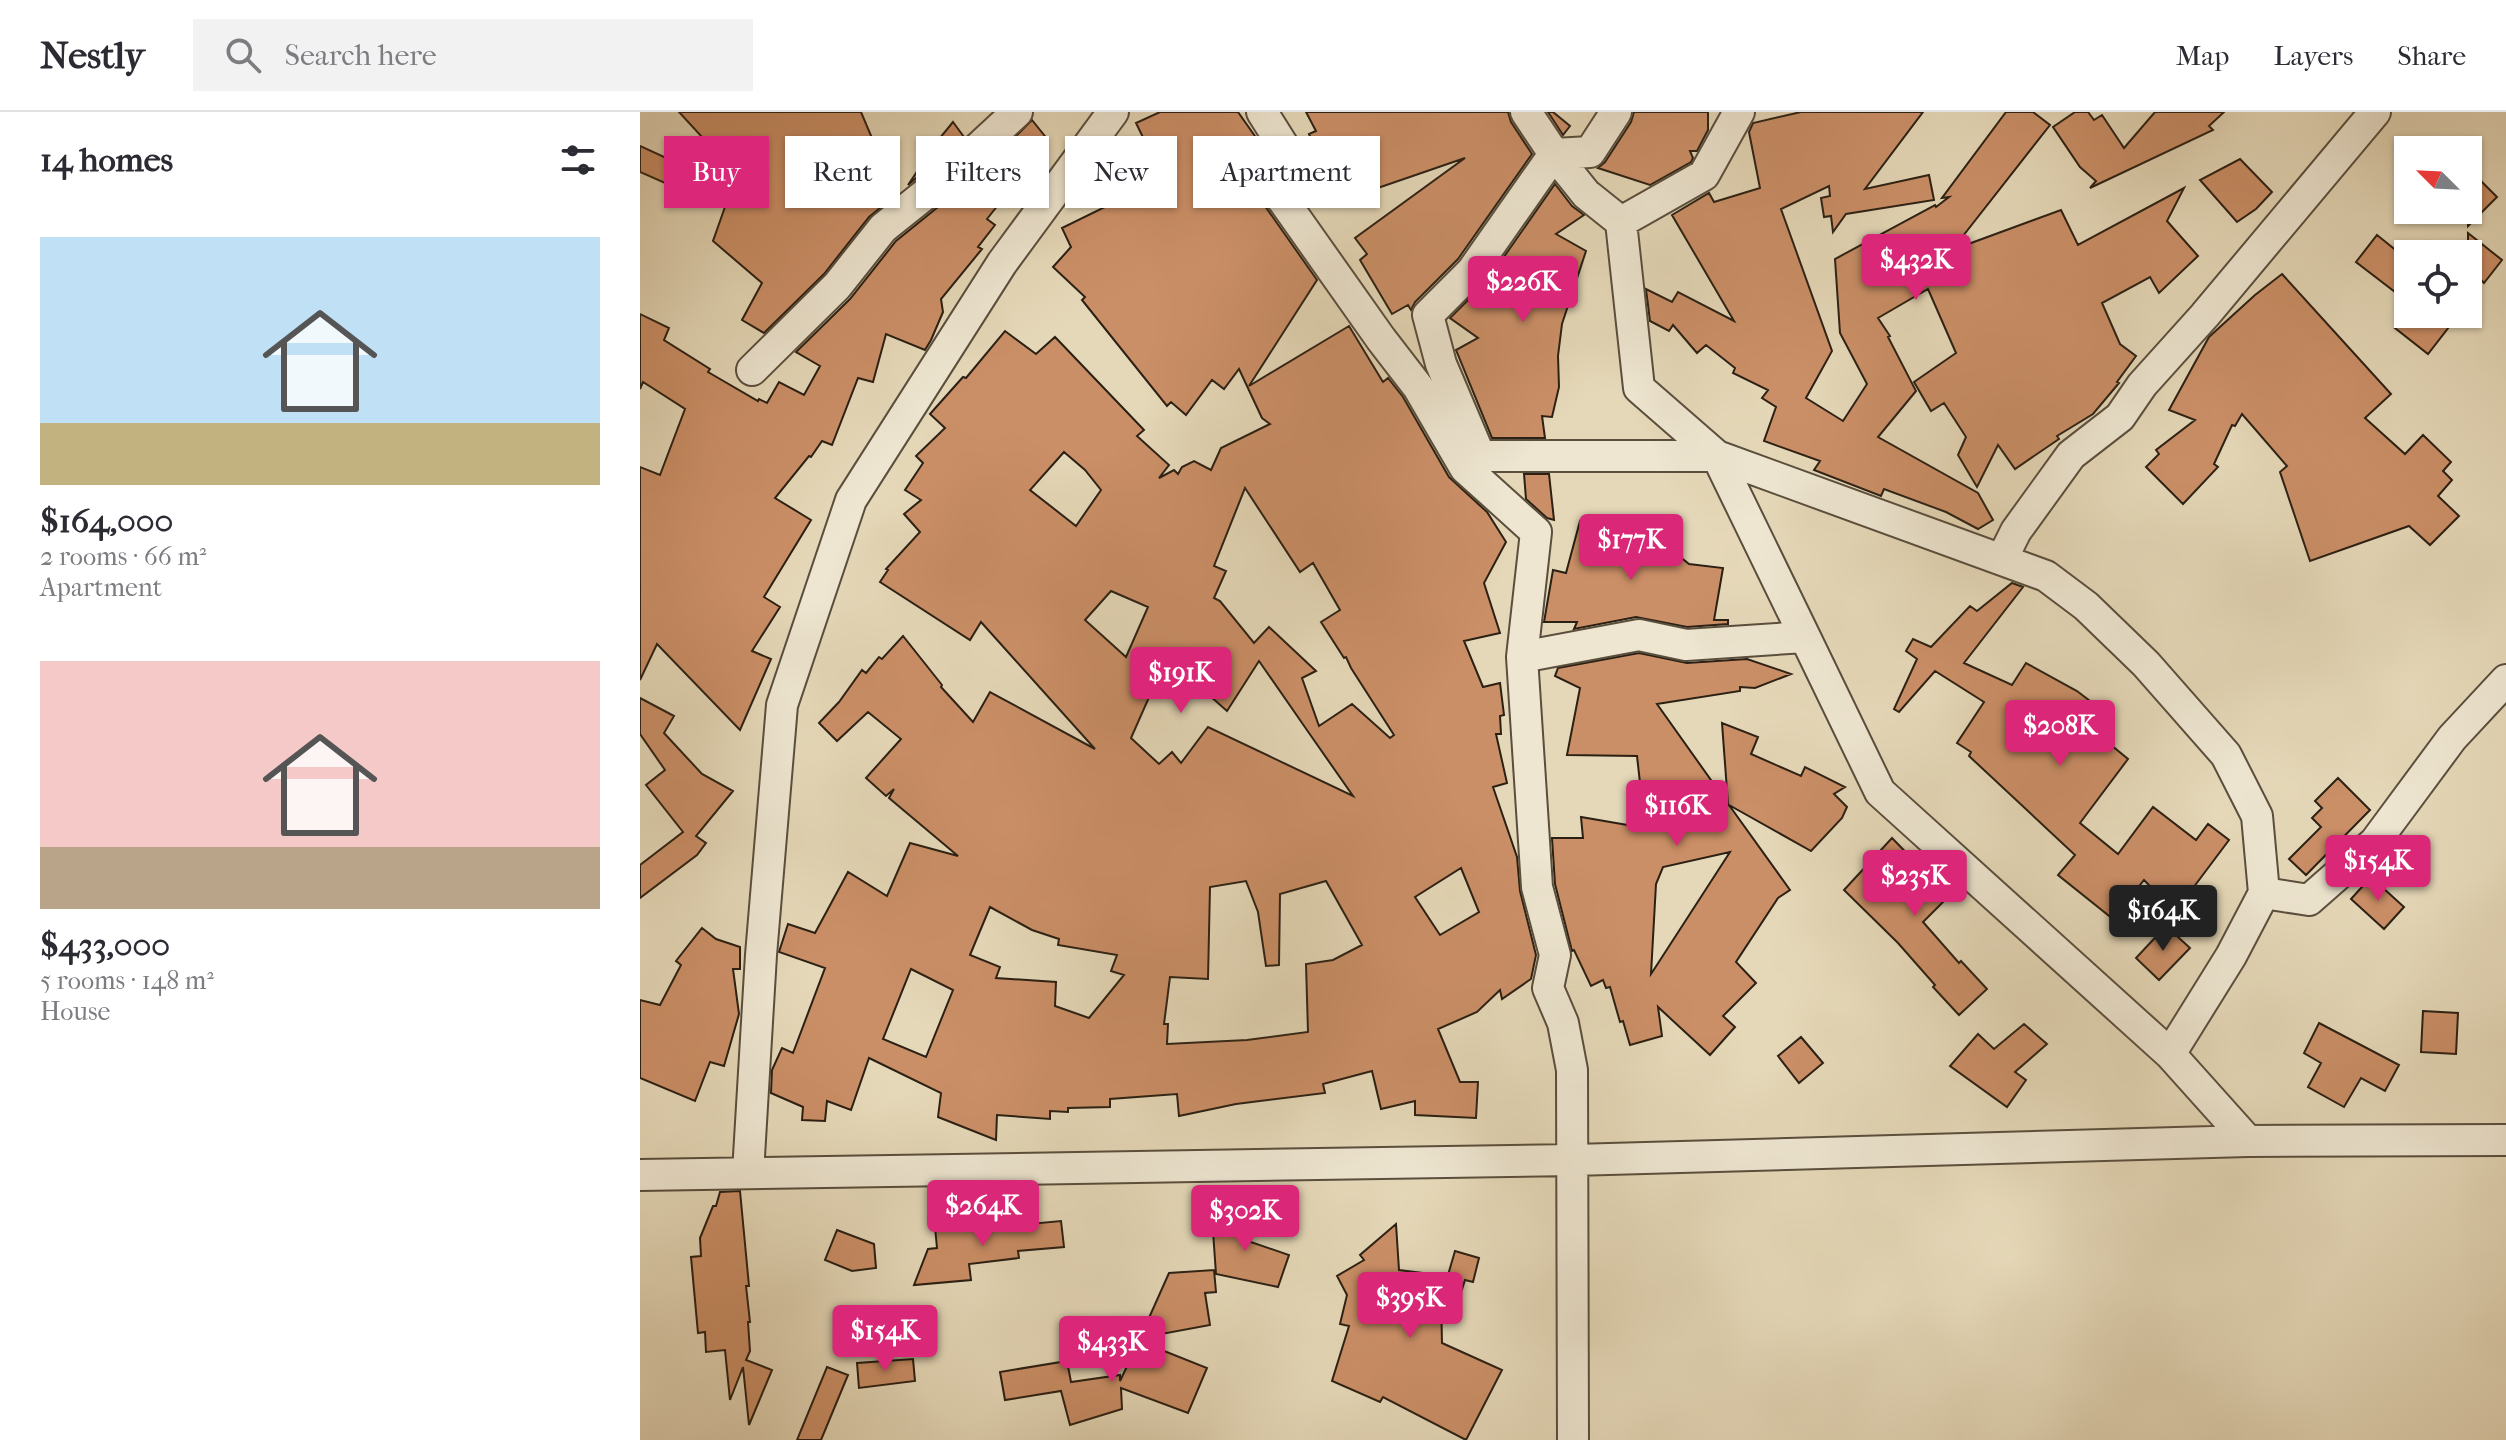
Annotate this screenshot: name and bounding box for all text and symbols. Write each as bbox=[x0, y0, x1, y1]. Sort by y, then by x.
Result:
search box bbox=[193, 19, 753, 91]
text: Nestly bbox=[40, 33, 145, 78]
icon: search bbox=[221, 33, 265, 77]
text: Search here bbox=[285, 38, 437, 73]
text: Map bbox=[2176, 39, 2229, 72]
text: Layers bbox=[2273, 39, 2353, 72]
text: Share bbox=[2397, 39, 2466, 72]
chip: Buy bbox=[664, 136, 769, 208]
chip: Rent bbox=[785, 136, 900, 208]
chip: Filters bbox=[916, 136, 1049, 208]
chip: New bbox=[1065, 136, 1177, 208]
chip: Apartment bbox=[1193, 136, 1380, 208]
north arrow bbox=[2394, 136, 2482, 224]
map controls bbox=[2394, 136, 2482, 328]
icon: filters bbox=[556, 138, 600, 182]
text: 14 homes bbox=[40, 140, 173, 180]
pin: $432K bbox=[1860, 234, 1972, 302]
button: locate bbox=[2394, 240, 2482, 328]
text: $432K bbox=[1880, 244, 1952, 275]
pin: $226K bbox=[1467, 256, 1579, 324]
text: $226K bbox=[1486, 266, 1560, 297]
icon: home bbox=[248, 289, 392, 433]
text: $164,000 bbox=[40, 501, 173, 541]
pin: $177K bbox=[1575, 514, 1687, 582]
text: $177K bbox=[1597, 524, 1665, 555]
text: 2 rooms · 66 m² bbox=[40, 541, 206, 572]
text: Apartment bbox=[40, 572, 162, 603]
pin: $191K bbox=[1125, 647, 1237, 715]
text: $191K bbox=[1148, 657, 1214, 688]
pin: $208K bbox=[2004, 700, 2116, 768]
text: $208K bbox=[2023, 710, 2097, 741]
icon: home bbox=[248, 713, 392, 857]
pin: $116K bbox=[1621, 780, 1733, 848]
text: $116K bbox=[1644, 790, 1710, 821]
pin: $154K bbox=[2322, 835, 2434, 903]
text: $154K bbox=[2344, 845, 2412, 876]
pin: $235K bbox=[1859, 850, 1971, 918]
text: $235K bbox=[1881, 860, 1949, 891]
pin: $164K bbox=[2107, 885, 2219, 953]
text: $164K bbox=[2127, 895, 2199, 926]
text: $433,000 bbox=[40, 925, 170, 965]
text: 5 rooms · 148 m² bbox=[40, 965, 214, 996]
text: House bbox=[40, 996, 110, 1027]
pin: $264K bbox=[927, 1180, 1039, 1248]
pin: $302K bbox=[1189, 1185, 1301, 1253]
text: $264K bbox=[945, 1190, 1021, 1221]
text: $302K bbox=[1209, 1195, 1281, 1226]
pin: $395K bbox=[1354, 1272, 1466, 1340]
text: $395K bbox=[1376, 1282, 1444, 1313]
pin: $154K bbox=[829, 1305, 941, 1373]
text: $154K bbox=[851, 1315, 919, 1346]
pin: $433K bbox=[1056, 1316, 1168, 1384]
text: $433K bbox=[1077, 1326, 1147, 1357]

